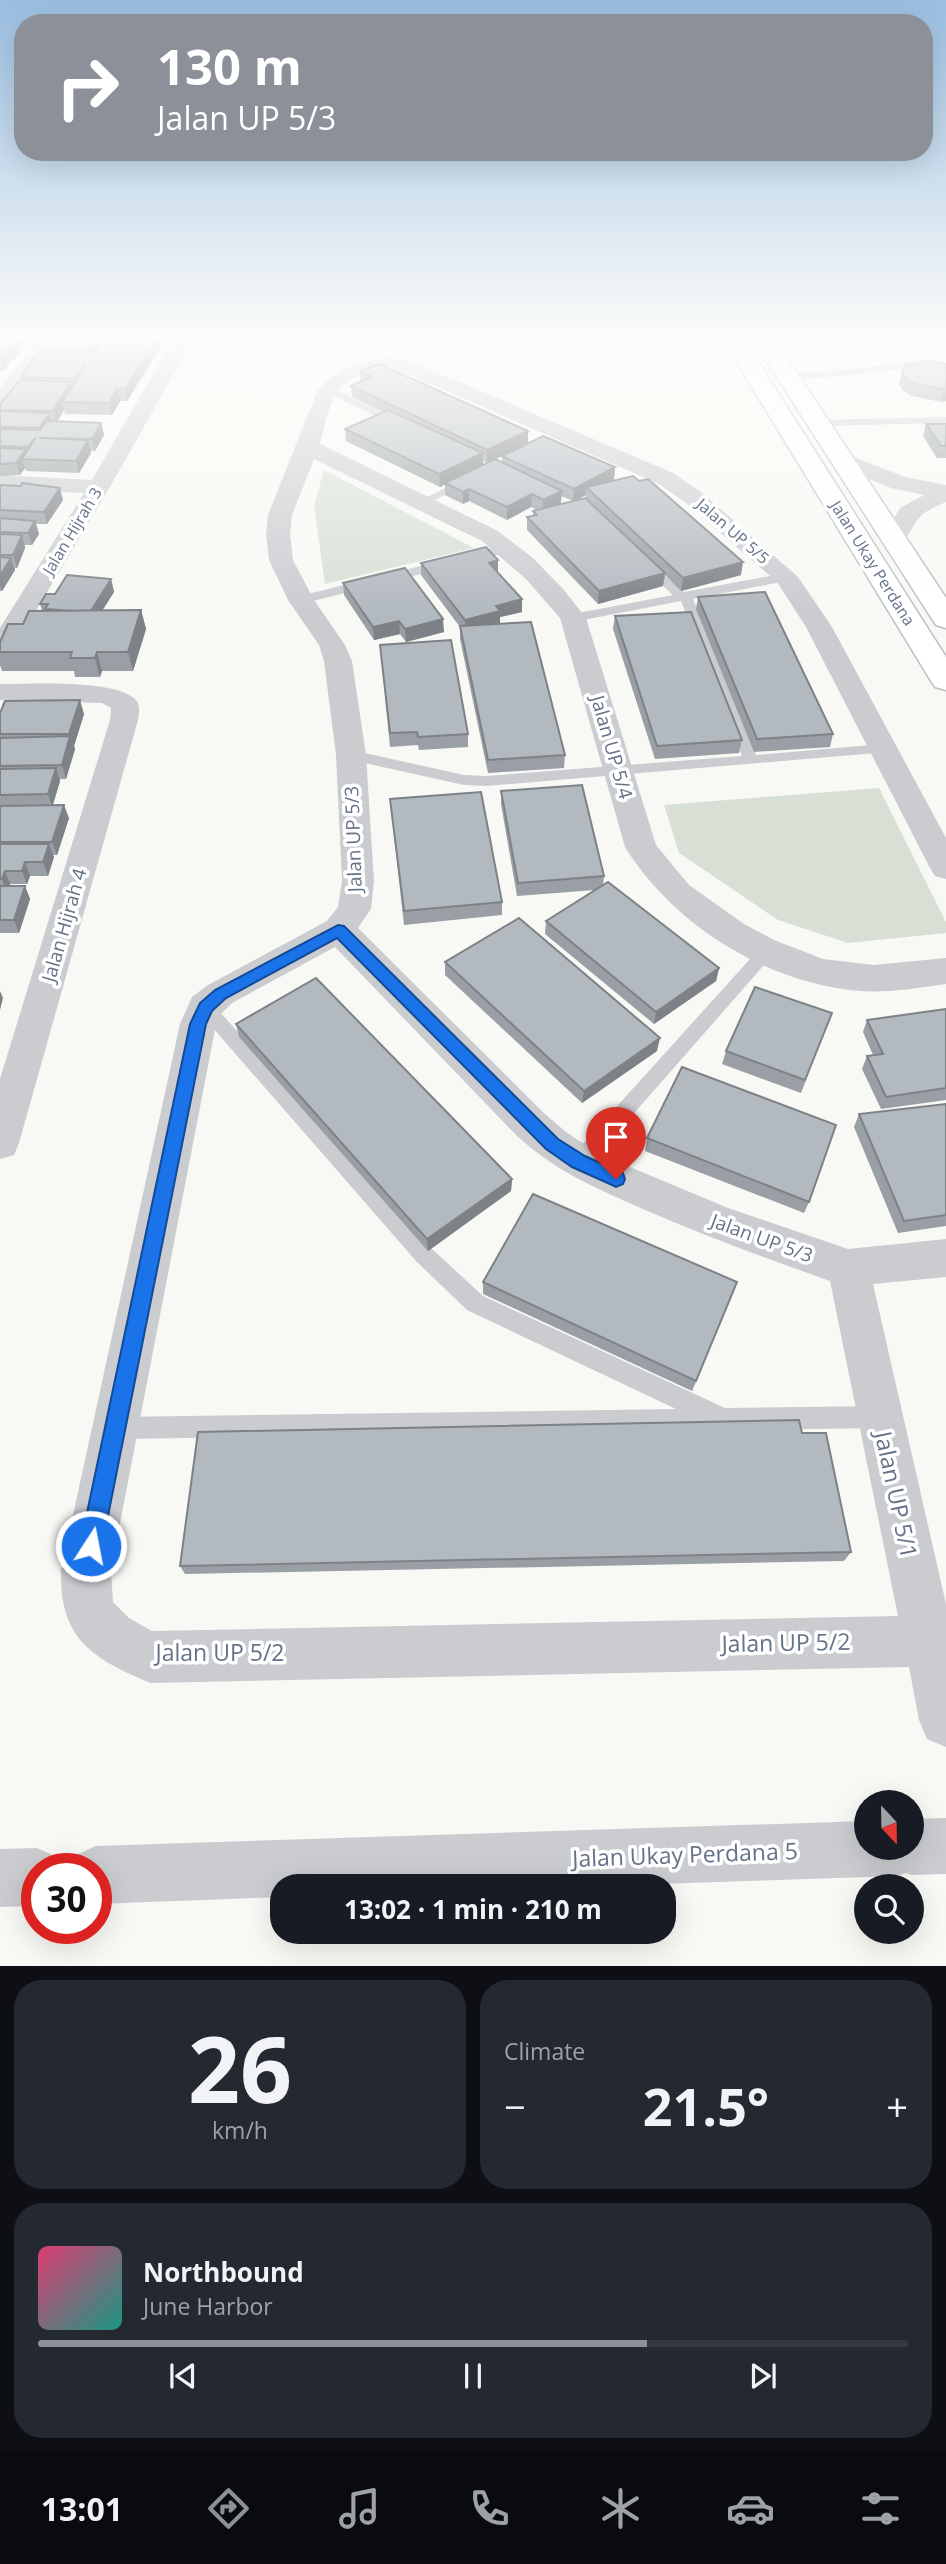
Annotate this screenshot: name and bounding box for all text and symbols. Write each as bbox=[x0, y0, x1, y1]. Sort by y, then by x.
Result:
text: 130 m bbox=[157, 33, 302, 99]
icon: right bbox=[42, 42, 133, 133]
text: Jalan UP 5/3 bbox=[157, 96, 336, 139]
street label: Jalan Hijrah 3 bbox=[36, 483, 107, 581]
street label: Jalan UP 5/5 bbox=[690, 492, 774, 569]
street label: Jalan Ukay Perdana bbox=[825, 495, 920, 630]
street label: Jalan UP 5/4 bbox=[584, 690, 639, 802]
street label: Jalan UP 5/3 bbox=[338, 785, 368, 895]
street label: Jalan Hijrah 4 bbox=[35, 865, 93, 987]
pin bbox=[586, 1107, 646, 1179]
icon: arrive bbox=[597, 1118, 635, 1156]
street label: Jalan UP 5/3 bbox=[706, 1207, 816, 1268]
street label: Jalan UP 5/1 bbox=[868, 1426, 926, 1561]
position arrow bbox=[54, 1509, 128, 1583]
street label: Jalan UP 5/2 bbox=[719, 1625, 851, 1659]
street label: Jalan UP 5/2 bbox=[154, 1636, 284, 1668]
north arrow bbox=[854, 1790, 924, 1860]
map controls bbox=[854, 1790, 924, 1944]
street label: Jalan Ukay Perdana 5 bbox=[570, 1834, 798, 1874]
speed limit sign: 30 bbox=[21, 1853, 112, 1944]
button: search bbox=[854, 1874, 924, 1944]
text: 13:02 · 1 min · 210 m bbox=[344, 1891, 602, 1927]
text: 26 bbox=[188, 2006, 292, 2130]
text: Climate bbox=[504, 2035, 585, 2067]
text: 21.5° bbox=[643, 2070, 769, 2141]
text: − bbox=[504, 2080, 526, 2132]
text: + bbox=[886, 2080, 908, 2132]
text: km/h bbox=[212, 2114, 268, 2146]
text: Northbound bbox=[143, 2254, 304, 2290]
text: June Harbor bbox=[143, 2290, 273, 2322]
icon: previous bbox=[164, 2357, 202, 2395]
icon: pause bbox=[454, 2357, 492, 2395]
icon: next bbox=[744, 2357, 782, 2395]
icon: directions bbox=[204, 2484, 253, 2533]
icon: music bbox=[335, 2484, 384, 2533]
icon: phone bbox=[465, 2484, 514, 2533]
icon: climate bbox=[596, 2484, 645, 2533]
icon: car bbox=[726, 2484, 775, 2533]
icon: filters bbox=[856, 2484, 905, 2533]
text: 13:01 bbox=[41, 2487, 123, 2530]

